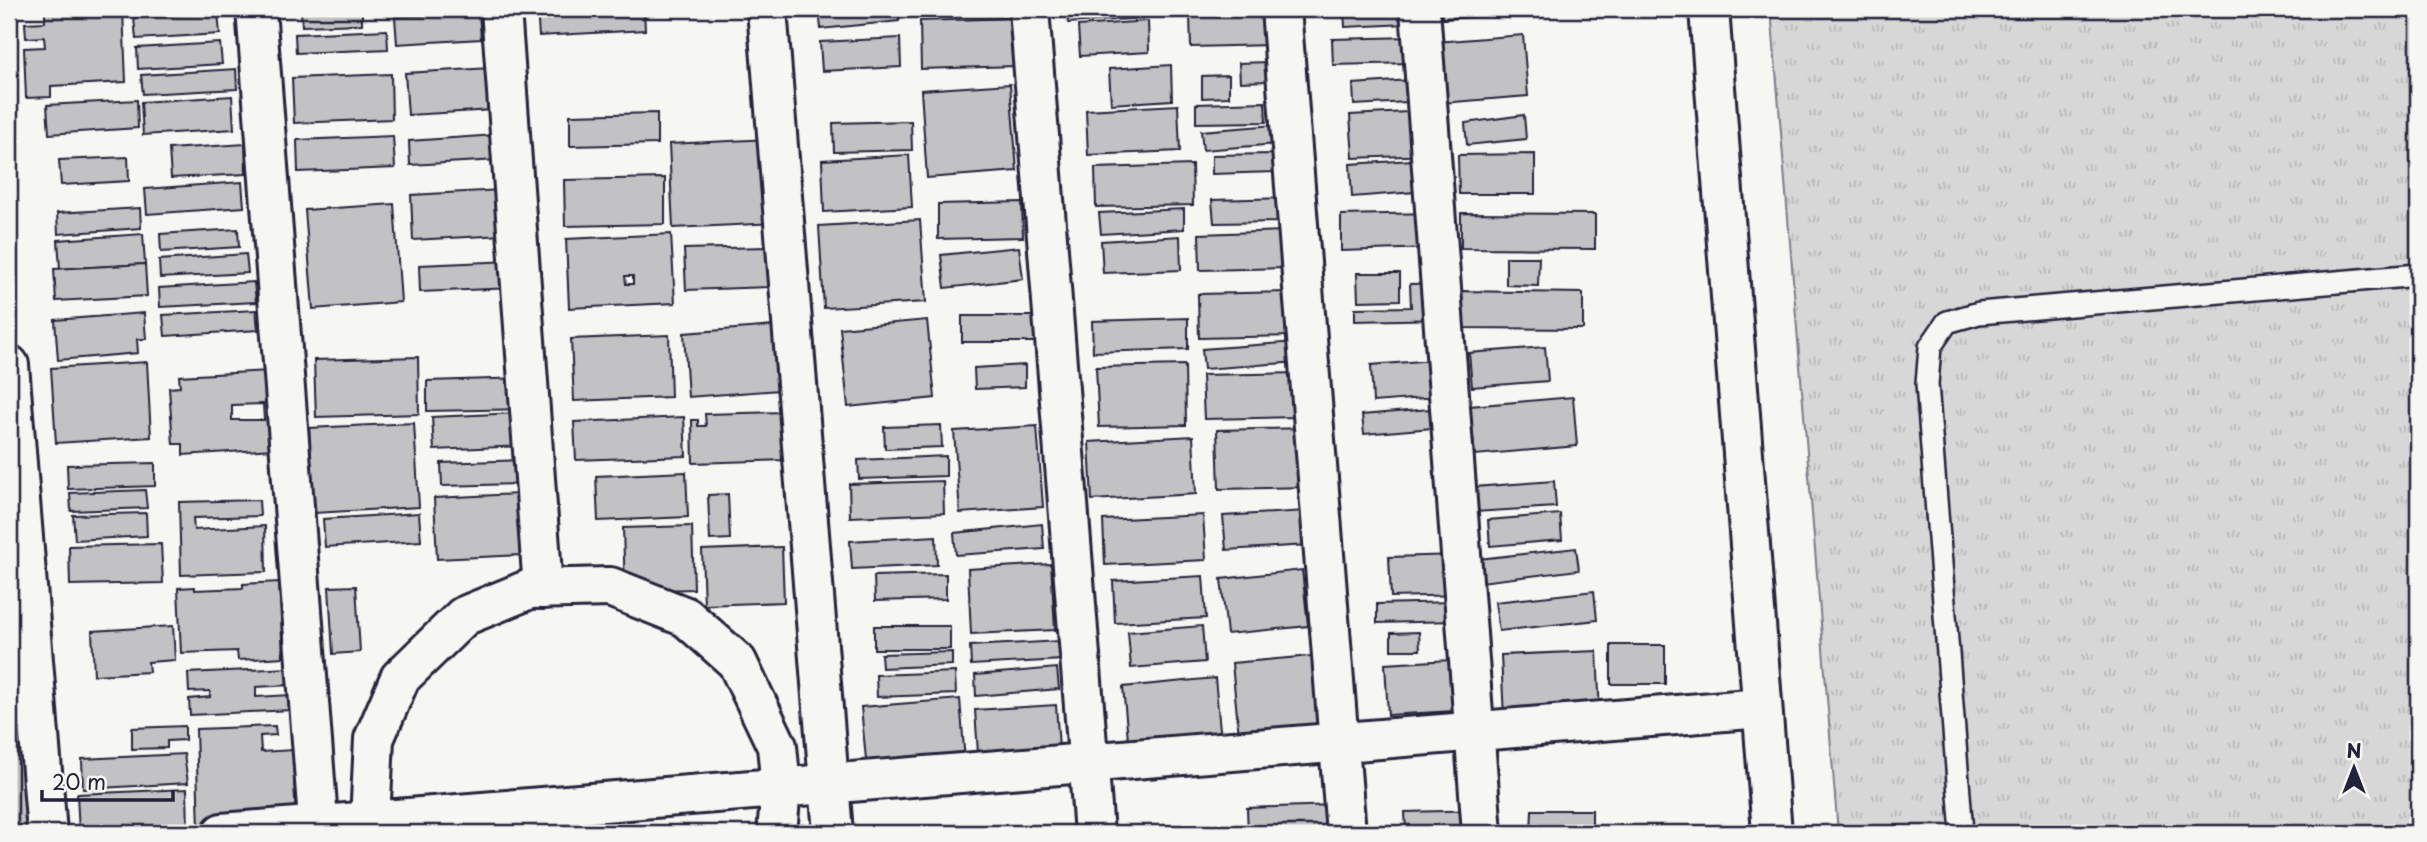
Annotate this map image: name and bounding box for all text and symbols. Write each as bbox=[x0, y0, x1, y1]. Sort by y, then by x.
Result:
north arrow bbox=[2318, 734, 2388, 804]
text: N bbox=[2346, 736, 2362, 764]
scale bar bbox=[42, 758, 173, 802]
text: 20 m bbox=[52, 765, 106, 797]

